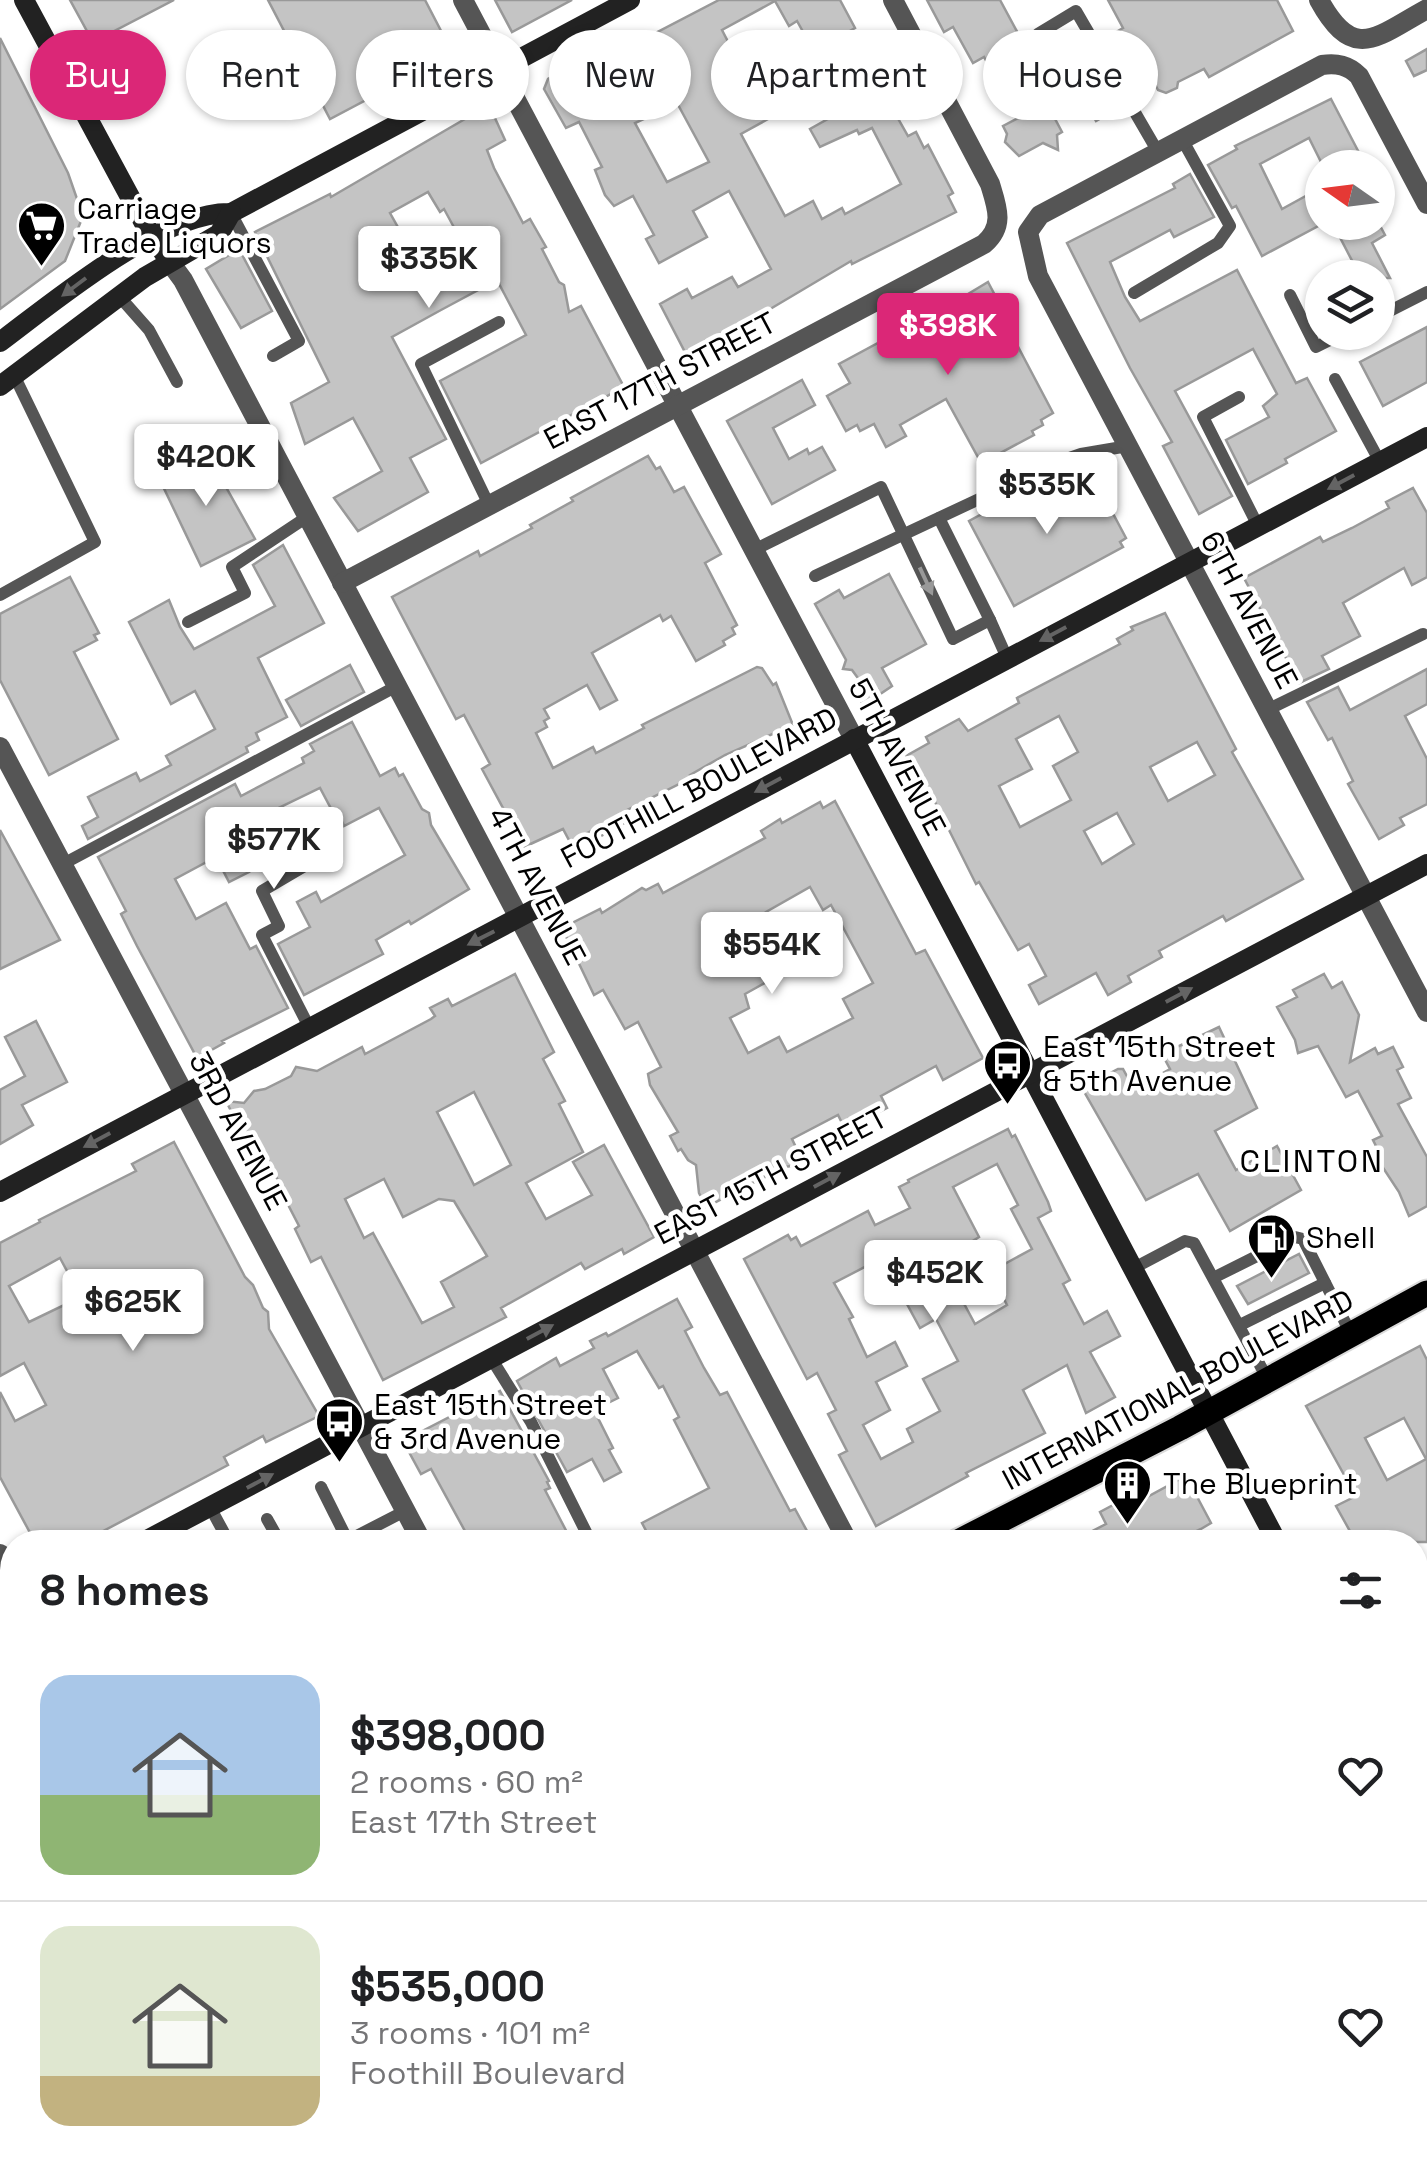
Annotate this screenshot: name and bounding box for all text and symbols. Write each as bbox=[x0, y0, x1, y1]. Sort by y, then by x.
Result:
chip: Buy bbox=[30, 30, 166, 120]
chip: Rent bbox=[186, 30, 336, 120]
chip: Filters bbox=[356, 30, 529, 120]
chip: New bbox=[549, 30, 691, 120]
chip: Apartment bbox=[711, 30, 963, 120]
chip: House bbox=[983, 30, 1158, 120]
north arrow bbox=[1305, 150, 1395, 240]
map controls bbox=[1305, 150, 1395, 350]
place label: Carriage Trade Liquors bbox=[77, 189, 272, 262]
supermarket icon: Carriage Trade Liquors bbox=[16, 200, 68, 268]
pin: $335K bbox=[359, 226, 499, 311]
text: $335K bbox=[380, 238, 478, 278]
button: layers bbox=[1305, 260, 1395, 350]
one-way arrow bbox=[61, 276, 87, 296]
pin: $398K bbox=[878, 293, 1018, 378]
street label: EAST 17TH STREET bbox=[537, 303, 783, 458]
text: $398K bbox=[899, 305, 997, 345]
pin: $420K bbox=[136, 424, 276, 509]
text: $420K bbox=[156, 436, 256, 476]
pin: $535K bbox=[977, 452, 1117, 537]
text: $535K bbox=[998, 464, 1096, 504]
one-way arrow bbox=[1326, 473, 1355, 490]
street label: 6TH AVENUE bbox=[1192, 524, 1307, 695]
one-way arrow bbox=[918, 567, 935, 596]
one-way arrow bbox=[1039, 625, 1068, 642]
street label: 5TH AVENUE bbox=[840, 672, 955, 842]
street label: FOOTHILL BOULEVARD bbox=[554, 698, 844, 877]
one-way arrow bbox=[754, 776, 783, 793]
street label: 4TH AVENUE bbox=[480, 800, 595, 971]
pin: $577K bbox=[204, 807, 344, 892]
text: $577K bbox=[227, 819, 321, 859]
pin: $554K bbox=[702, 912, 842, 997]
text: $554K bbox=[723, 924, 821, 964]
one-way arrow bbox=[467, 929, 496, 946]
one-way arrow bbox=[1165, 987, 1194, 1004]
place label: East 15th Street & 5th Avenue bbox=[1043, 1027, 1276, 1100]
bus stop icon: East 15th Street & 5th Avenue bbox=[982, 1038, 1034, 1106]
street label: 3RD AVENUE bbox=[180, 1045, 296, 1217]
street label: EAST 15TH STREET bbox=[647, 1098, 894, 1254]
one-way arrow bbox=[83, 1131, 112, 1148]
district label: CLINTON bbox=[1239, 1141, 1385, 1181]
one-way arrow bbox=[813, 1172, 842, 1189]
fuel station icon: Shell bbox=[1245, 1212, 1297, 1280]
place label: Shell bbox=[1306, 1218, 1375, 1257]
pin: $452K bbox=[865, 1240, 1005, 1325]
text: $452K bbox=[886, 1252, 984, 1292]
pin: $625K bbox=[63, 1269, 203, 1354]
street label: INTERNATIONAL BOULEVARD bbox=[995, 1280, 1360, 1499]
text: $625K bbox=[84, 1281, 182, 1321]
one-way arrow bbox=[526, 1324, 555, 1341]
place label: East 15th Street & 3rd Avenue bbox=[374, 1385, 607, 1458]
bus stop icon: East 15th Street & 3rd Avenue bbox=[313, 1396, 365, 1464]
building icon: The Blueprint bbox=[1102, 1458, 1154, 1526]
place label: The Blueprint bbox=[1163, 1464, 1358, 1503]
one-way arrow bbox=[246, 1473, 275, 1490]
icon: filters bbox=[1333, 1563, 1388, 1618]
text: 8 homes bbox=[40, 1564, 210, 1617]
text: $398,000 bbox=[350, 1709, 546, 1762]
icon: home bbox=[120, 1715, 240, 1835]
icon: heart bbox=[1333, 1748, 1388, 1803]
text: 2 rooms · 60 m² bbox=[350, 1762, 583, 1802]
text: East 17th Street bbox=[350, 1802, 598, 1842]
text: $535,000 bbox=[350, 1960, 545, 2013]
icon: home bbox=[120, 1966, 240, 2086]
icon: heart bbox=[1333, 1999, 1388, 2054]
text: 3 rooms · 101 m² bbox=[350, 2013, 590, 2053]
text: Foothill Boulevard bbox=[350, 2053, 626, 2093]

